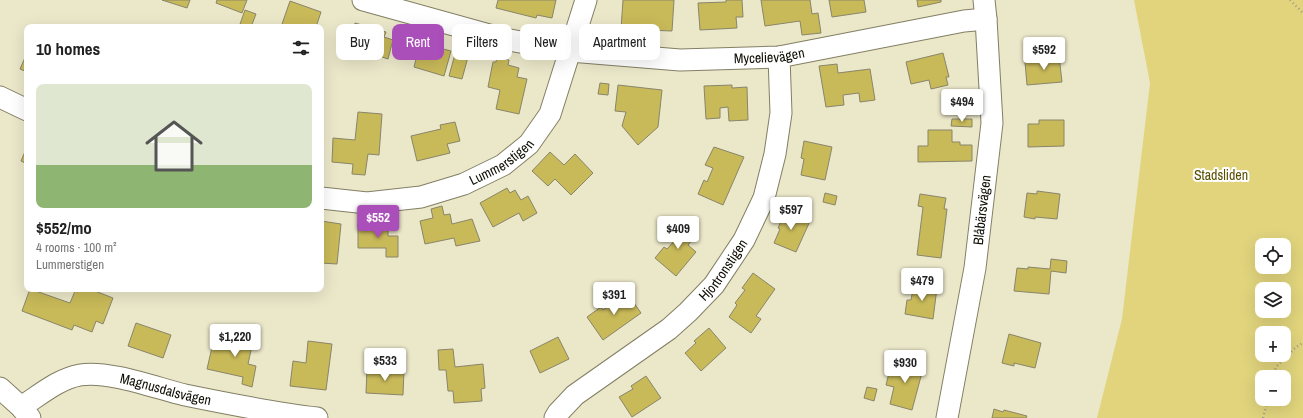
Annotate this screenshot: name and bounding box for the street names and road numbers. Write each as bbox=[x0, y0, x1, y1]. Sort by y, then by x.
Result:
street label: Mycelievägen bbox=[733, 43, 806, 67]
street label: Lummerstigen bbox=[466, 136, 538, 189]
street label: Blåbärsvägen bbox=[969, 174, 995, 246]
street label: Hjortronstigen bbox=[695, 235, 751, 305]
street label: Magnusdalsvägen bbox=[118, 369, 213, 409]

